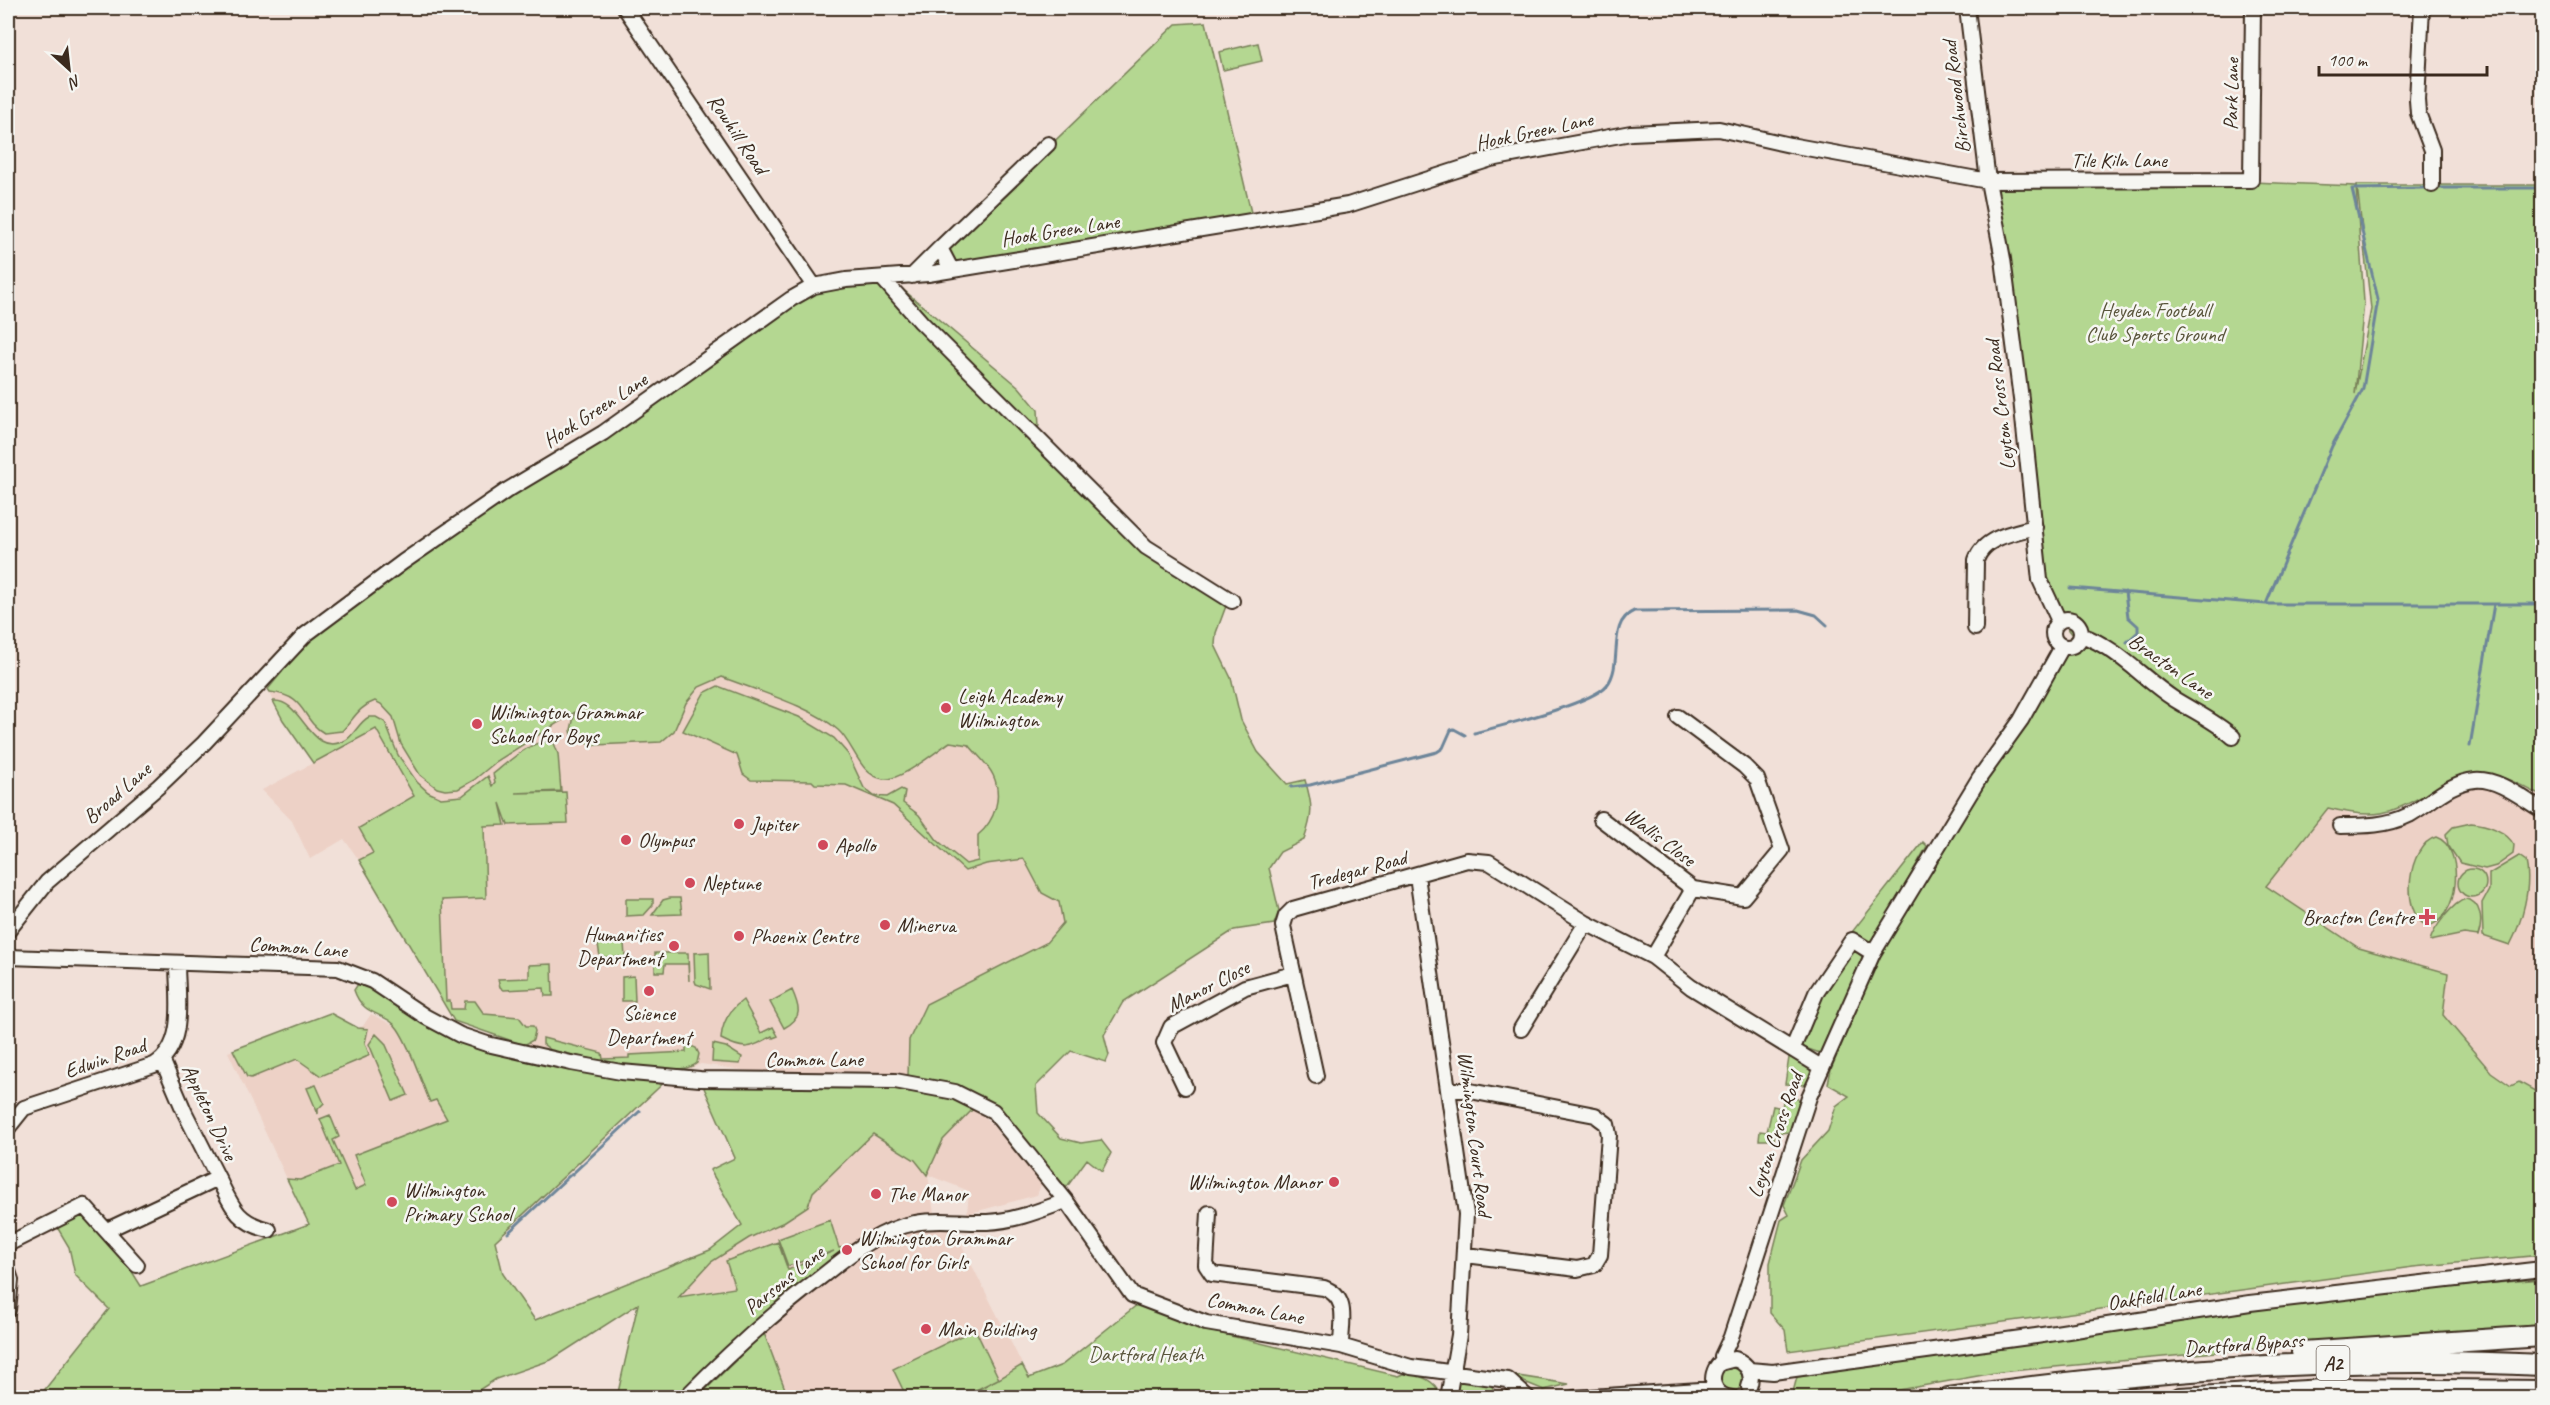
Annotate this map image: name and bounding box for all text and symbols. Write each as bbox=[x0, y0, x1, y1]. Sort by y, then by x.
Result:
street label: Birchwood Road bbox=[1936, 36, 1976, 155]
north arrow bbox=[39, 39, 99, 99]
scale bar bbox=[2319, 39, 2487, 77]
text: 100 m bbox=[2328, 49, 2369, 71]
street label: Park Lane bbox=[2217, 57, 2245, 130]
text: N bbox=[64, 70, 84, 94]
street label: Rowhill Road bbox=[702, 89, 776, 182]
street label: Hook Green Lane bbox=[1473, 106, 1596, 156]
street label: Tile Kiln Lane bbox=[2071, 147, 2168, 173]
street label: Hook Green Lane bbox=[999, 208, 1122, 252]
park label: Heyden Football Club Sports Ground bbox=[2086, 297, 2227, 347]
street label: Leyton Cross Road bbox=[1979, 335, 2021, 471]
street label: Hook Green Lane bbox=[538, 366, 653, 453]
street label: Bracton Lane bbox=[2124, 627, 2220, 706]
place label: Leigh Academy Wilmington bbox=[958, 683, 1064, 733]
place label: Wilmington Grammar School for Boys bbox=[489, 699, 645, 749]
marker: Leigh Academy Wilmington bbox=[939, 701, 953, 715]
marker: Wilmington Grammar School for Boys bbox=[470, 717, 484, 731]
street label: Broad Lane bbox=[78, 755, 158, 830]
street label: Wallis Close bbox=[1619, 802, 1703, 874]
place label: Jupiter bbox=[750, 811, 799, 837]
marker: Jupiter bbox=[732, 817, 746, 831]
place label: Olympus bbox=[638, 827, 696, 853]
place label: Apollo bbox=[835, 832, 878, 858]
marker: Olympus bbox=[619, 833, 633, 847]
marker: Apollo bbox=[816, 838, 830, 852]
street label: Tredegar Road bbox=[1305, 843, 1413, 896]
place label: Neptune bbox=[702, 870, 762, 896]
marker: Neptune bbox=[683, 876, 697, 890]
place label: Bracton Centre bbox=[2303, 904, 2416, 930]
marker: Bracton Centre bbox=[2418, 908, 2436, 926]
place label: Minerva bbox=[897, 912, 958, 938]
marker: Minerva bbox=[878, 918, 892, 932]
place label: Humanities Department bbox=[577, 921, 665, 971]
place label: Phoenix Centre bbox=[751, 923, 859, 949]
marker: Phoenix Centre bbox=[732, 929, 746, 943]
street label: Common Lane bbox=[248, 931, 350, 964]
marker: Humanities Department bbox=[667, 939, 681, 953]
street label: Manor Close bbox=[1163, 953, 1255, 1018]
marker: Science Department bbox=[642, 984, 656, 998]
place label: Science Department bbox=[606, 1000, 695, 1050]
street label: Edwin Road bbox=[61, 1031, 152, 1084]
street label: Common Lane bbox=[765, 1046, 865, 1072]
street label: Wilmington Court Road bbox=[1452, 1050, 1498, 1221]
street label: Appleton Drive bbox=[176, 1060, 244, 1166]
street label: Leyton Cross Road bbox=[1741, 1065, 1810, 1201]
place label: Wilmington Manor bbox=[1187, 1169, 1323, 1195]
marker: Wilmington Manor bbox=[1327, 1175, 1341, 1189]
place label: Wilmington Primary School bbox=[404, 1177, 515, 1227]
place label: The Manor bbox=[888, 1181, 969, 1207]
marker: The Manor bbox=[869, 1187, 883, 1201]
marker: Wilmington Primary School bbox=[385, 1195, 399, 1209]
place label: Wilmington Grammar School for Girls bbox=[859, 1225, 1015, 1275]
street label: Parsons Lane bbox=[739, 1238, 831, 1320]
marker: Wilmington Grammar School for Girls bbox=[840, 1243, 854, 1257]
street label: Oakfield Lane bbox=[2105, 1275, 2205, 1316]
street label: Common Lane bbox=[1205, 1286, 1308, 1330]
place label: Main Building bbox=[938, 1316, 1037, 1342]
marker: Main Building bbox=[919, 1322, 933, 1336]
street label: Dartford Bypass bbox=[2183, 1327, 2306, 1361]
park label: Dartford Heath bbox=[1089, 1341, 1205, 1367]
road number: A2 bbox=[2316, 1346, 2350, 1380]

